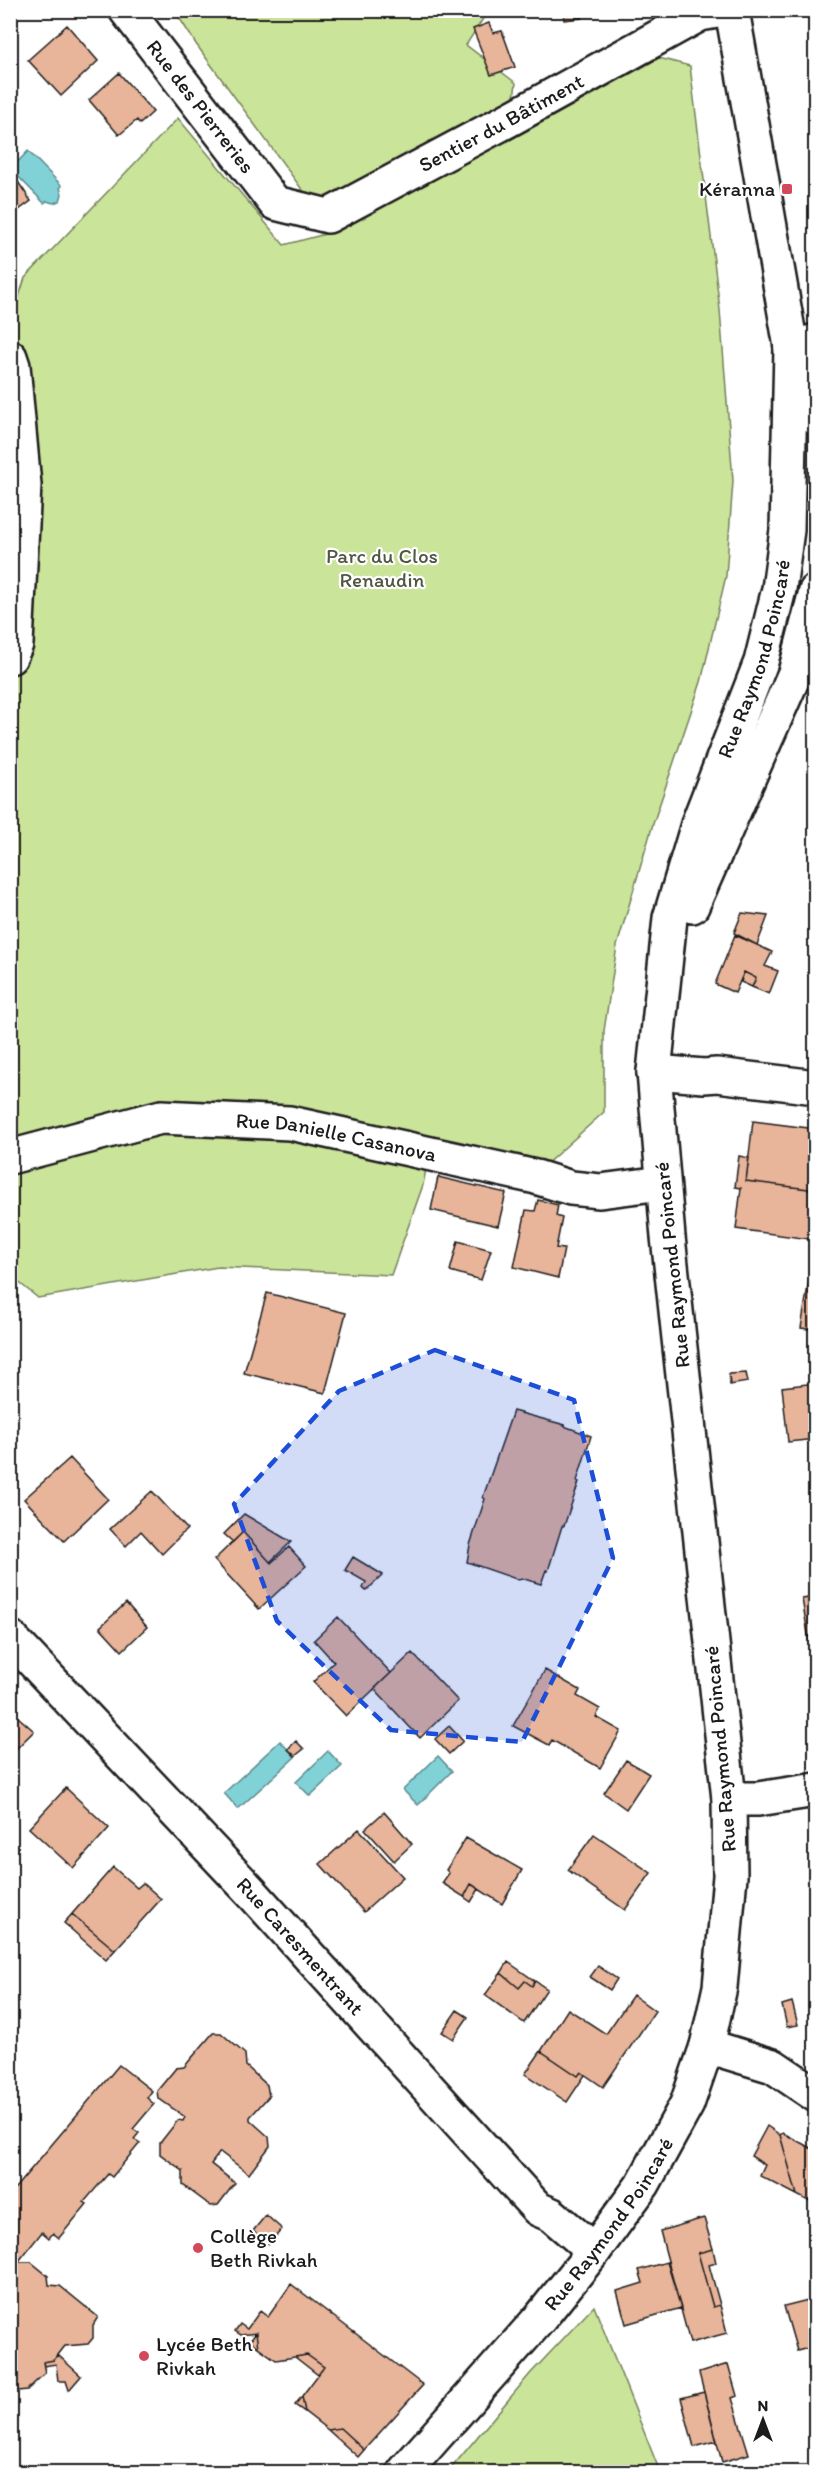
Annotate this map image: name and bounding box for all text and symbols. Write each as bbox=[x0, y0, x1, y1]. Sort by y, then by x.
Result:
street label: Rue des Pierreries bbox=[142, 35, 260, 178]
street label: Sentier du Bâtiment bbox=[414, 68, 588, 177]
place label: Kéranna bbox=[699, 176, 775, 201]
marker: Kéranna bbox=[780, 182, 794, 196]
park label: Parc du Clos Renaudin bbox=[326, 543, 438, 592]
street label: Rue Raymond Poincaré bbox=[712, 558, 795, 762]
street label: Rue Danielle Casanova bbox=[235, 1107, 439, 1167]
street label: Rue Raymond Poincaré bbox=[648, 1161, 695, 1369]
street label: Rue Raymond Poincaré bbox=[698, 1645, 741, 1853]
street label: Rue Caresmentrant bbox=[232, 1872, 369, 2020]
street label: Rue Raymond Poincaré bbox=[538, 2133, 678, 2316]
place label: Collège Beth Rivkah bbox=[210, 2223, 318, 2272]
marker: Collège Beth Rivkah bbox=[191, 2241, 205, 2255]
place label: Lycée Beth Rivkah bbox=[156, 2331, 254, 2380]
marker: Lycée Beth Rivkah bbox=[137, 2349, 151, 2363]
north arrow bbox=[733, 2390, 793, 2450]
text: N bbox=[758, 2396, 768, 2415]

